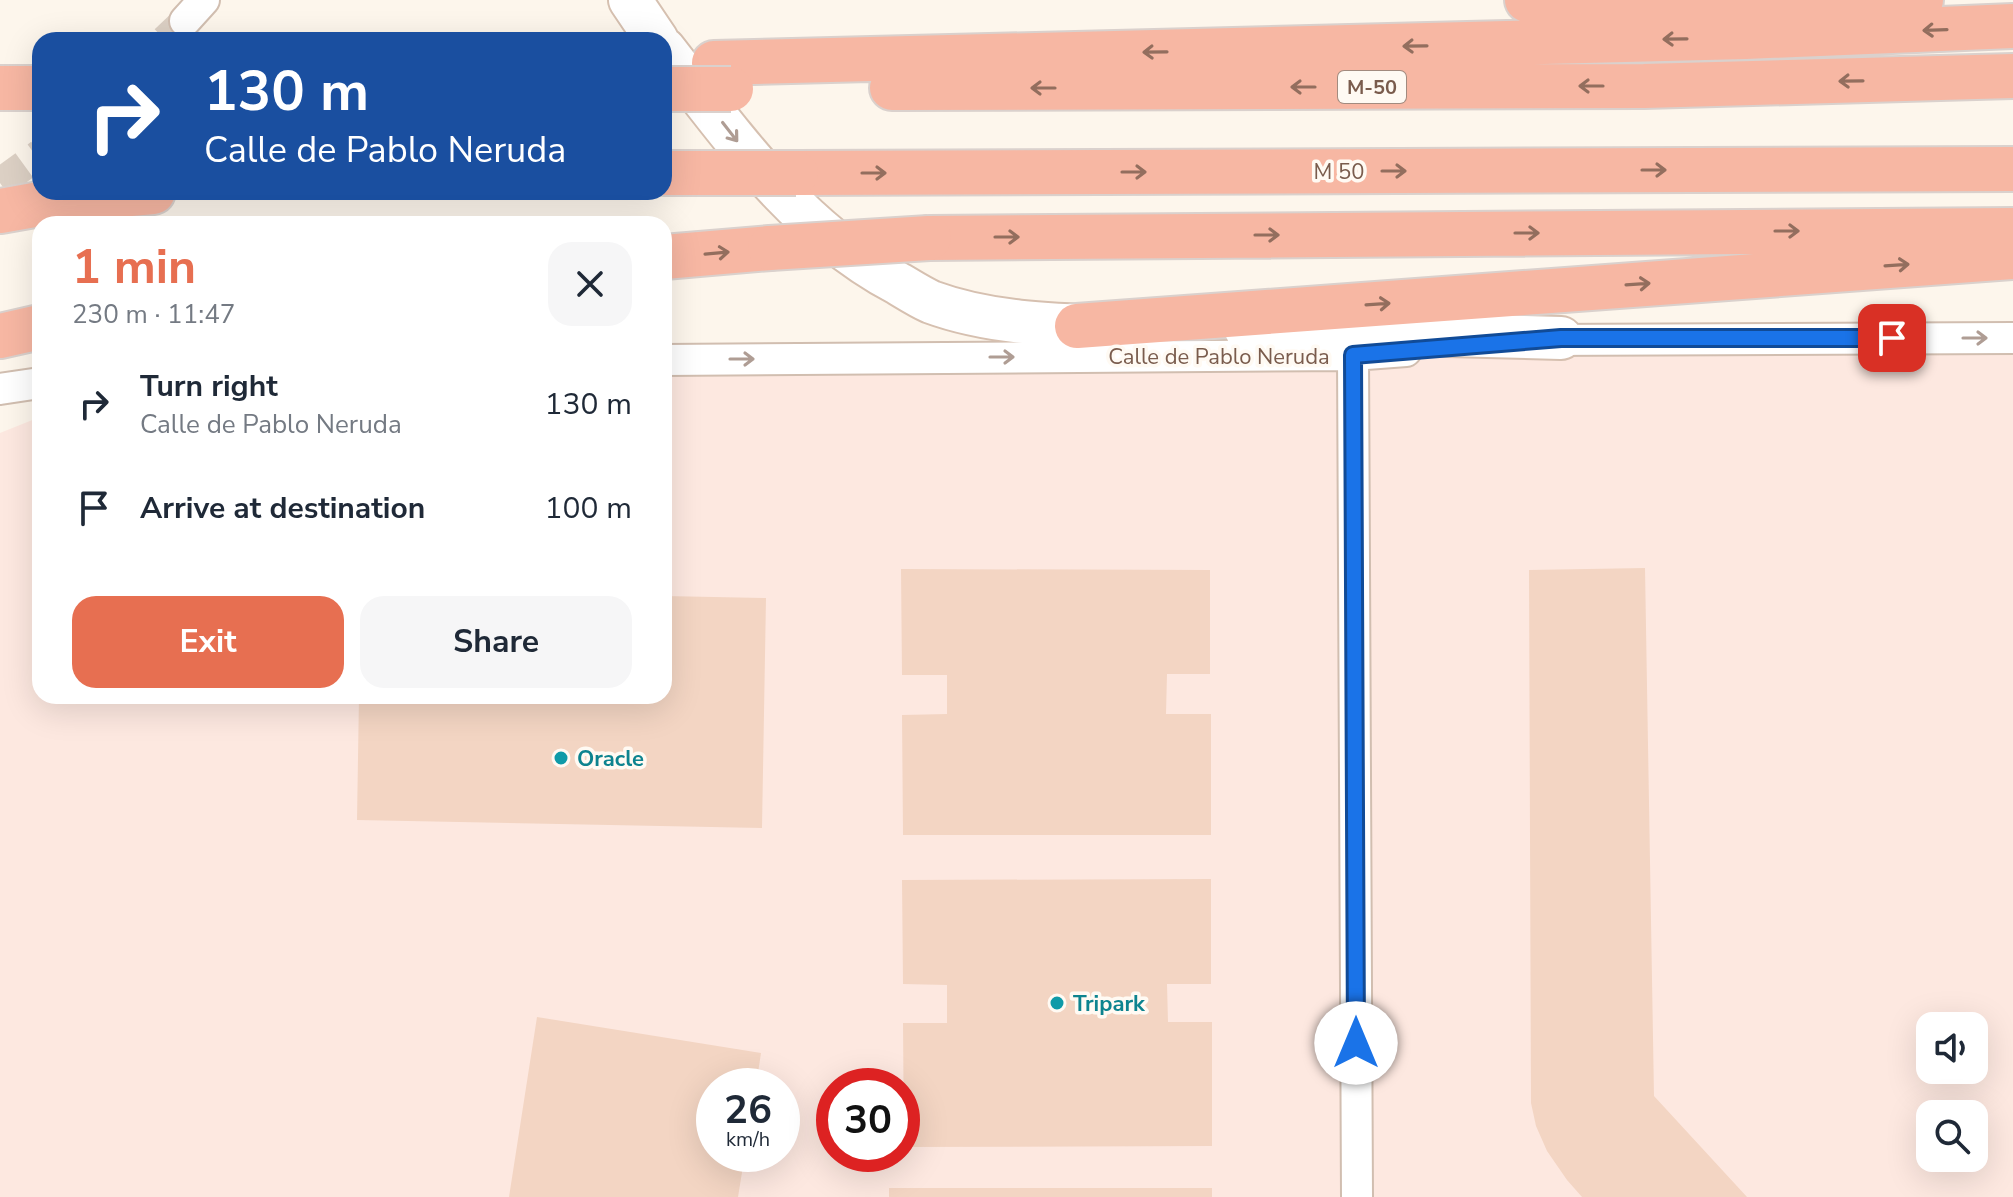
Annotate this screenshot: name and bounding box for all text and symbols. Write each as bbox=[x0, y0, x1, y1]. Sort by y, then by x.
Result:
one-way arrow bbox=[1922, 22, 1949, 37]
one-way arrow bbox=[1662, 32, 1689, 47]
one-way arrow bbox=[1402, 38, 1429, 53]
one-way arrow bbox=[1142, 45, 1169, 60]
text: 130 m bbox=[204, 53, 369, 130]
icon: right bbox=[72, 64, 176, 168]
road number: M-50 bbox=[1338, 71, 1406, 103]
one-way arrow bbox=[1838, 73, 1865, 88]
one-way arrow bbox=[1578, 78, 1605, 94]
one-way arrow bbox=[1290, 79, 1317, 95]
one-way arrow bbox=[1030, 80, 1057, 96]
one-way arrow bbox=[721, 121, 738, 142]
text: Calle de Pablo Neruda bbox=[204, 126, 566, 175]
street label: M 50 bbox=[1314, 157, 1364, 187]
one-way arrow bbox=[1640, 162, 1667, 178]
one-way arrow bbox=[1380, 163, 1407, 179]
one-way arrow bbox=[1120, 164, 1147, 180]
one-way arrow bbox=[860, 165, 887, 181]
one-way arrow bbox=[1773, 224, 1800, 239]
one-way arrow bbox=[1513, 226, 1540, 241]
one-way arrow bbox=[1253, 228, 1280, 243]
one-way arrow bbox=[993, 230, 1020, 245]
text: 1 min bbox=[72, 234, 196, 300]
button: close bbox=[548, 242, 632, 326]
one-way arrow bbox=[703, 245, 730, 260]
one-way arrow bbox=[1883, 257, 1910, 272]
one-way arrow bbox=[1624, 276, 1651, 291]
one-way arrow bbox=[1364, 296, 1391, 311]
text: 230 m · 11:47 bbox=[72, 297, 235, 332]
pin bbox=[1858, 304, 1926, 372]
icon: arrive bbox=[1870, 316, 1914, 360]
one-way arrow bbox=[1961, 330, 1988, 346]
street label: Calle de Pablo Neruda bbox=[1108, 342, 1330, 372]
one-way arrow bbox=[988, 350, 1015, 365]
one-way arrow bbox=[728, 351, 755, 367]
text: Turn right bbox=[140, 366, 278, 407]
icon: right bbox=[72, 382, 116, 426]
text: 130 m bbox=[545, 384, 632, 425]
text: Calle de Pablo Neruda bbox=[140, 407, 402, 442]
icon: arrive bbox=[72, 486, 116, 530]
text: Arrive at destination bbox=[140, 488, 425, 529]
text: 100 m bbox=[545, 488, 632, 529]
button: Exit bbox=[72, 596, 344, 688]
button: Share bbox=[360, 596, 632, 688]
place label: Oracle bbox=[577, 744, 644, 774]
marker: Oracle bbox=[552, 749, 570, 767]
place label: Tripark bbox=[1073, 989, 1146, 1019]
marker: Tripark bbox=[1048, 994, 1066, 1012]
position arrow bbox=[1314, 1001, 1398, 1085]
map controls bbox=[1916, 1012, 1988, 1172]
button: sound bbox=[1916, 1012, 1988, 1084]
speed limit sign: 30 bbox=[816, 1068, 920, 1172]
text: 26 bbox=[724, 1083, 772, 1137]
button: search bbox=[1916, 1100, 1988, 1172]
text: km/h bbox=[726, 1126, 770, 1153]

